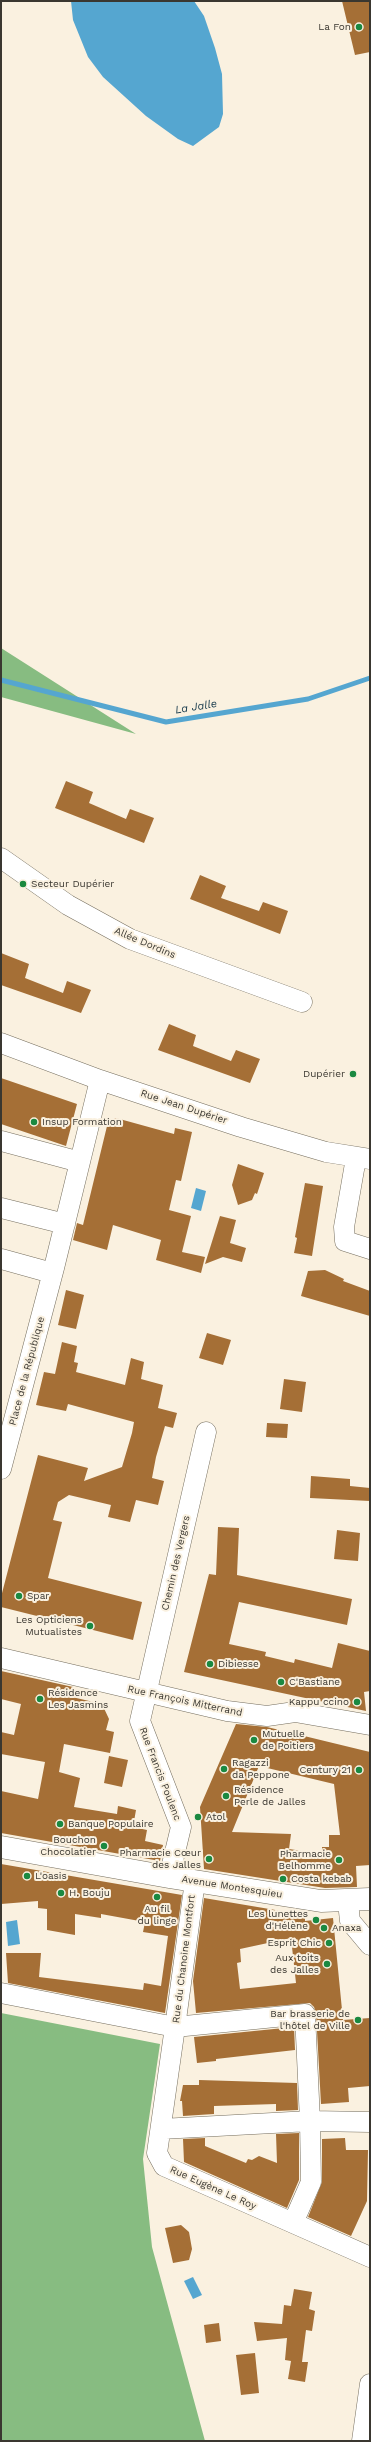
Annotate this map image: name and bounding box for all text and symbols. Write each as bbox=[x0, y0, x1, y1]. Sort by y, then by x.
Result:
place label: La Fon bbox=[318, 21, 351, 33]
marker: La Fon bbox=[354, 22, 364, 32]
water label: La Jalle bbox=[174, 697, 218, 717]
place label: Secteur Dupérier bbox=[31, 878, 114, 890]
marker: Secteur Dupérier bbox=[18, 879, 28, 889]
street label: Allée Dordins bbox=[113, 925, 177, 961]
place label: Dupérier bbox=[303, 1068, 345, 1080]
marker: Dupérier bbox=[348, 1069, 358, 1079]
street label: Rue Jean Dupérier bbox=[139, 1087, 229, 1127]
place label: Insup Formation bbox=[42, 1116, 122, 1128]
marker: Insup Formation bbox=[29, 1117, 39, 1127]
street label: Place de la République bbox=[7, 1315, 47, 1427]
street label: Chemin des Vergers bbox=[159, 1514, 193, 1612]
place label: Spar bbox=[27, 1590, 49, 1602]
marker: Spar bbox=[14, 1591, 24, 1601]
place label: Les Opticiens Mutualistes bbox=[16, 1614, 82, 1638]
marker: Les Opticiens Mutualistes bbox=[85, 1621, 95, 1631]
place label: Dibiesse bbox=[218, 1658, 259, 1670]
marker: Dibiesse bbox=[205, 1659, 215, 1669]
place label: C'Bastiane bbox=[289, 1676, 340, 1688]
marker: C'Bastiane bbox=[276, 1677, 286, 1687]
street label: Rue François Mitterrand bbox=[126, 1683, 244, 1719]
place label: Résidence Les Jasmins bbox=[48, 1687, 108, 1710]
marker: Résidence Les Jasmins bbox=[35, 1694, 45, 1704]
place label: Kappu ccino bbox=[289, 1696, 349, 1708]
marker: Kappu ccino bbox=[352, 1697, 362, 1707]
street label: Rue Francis Poulenc bbox=[137, 1726, 183, 1822]
place label: Mutuelle de Poitiers bbox=[262, 1728, 314, 1752]
marker: Mutuelle de Poitiers bbox=[249, 1735, 259, 1745]
place label: Ragazzi da Peppone bbox=[232, 1757, 290, 1780]
marker: Ragazzi da Peppone bbox=[219, 1764, 229, 1774]
place label: Century 21 bbox=[300, 1764, 351, 1776]
marker: Century 21 bbox=[354, 1765, 364, 1775]
place label: Résidence Perle de Jalles bbox=[234, 1784, 306, 1808]
marker: Résidence Perle de Jalles bbox=[221, 1791, 231, 1801]
place label: Atol bbox=[206, 1811, 225, 1823]
marker: Atol bbox=[193, 1812, 203, 1822]
place label: Banque Populaire bbox=[68, 1818, 154, 1830]
marker: Banque Populaire bbox=[55, 1819, 65, 1829]
place label: Bouchon Chocolatier bbox=[40, 1834, 96, 1858]
marker: Bouchon Chocolatier bbox=[99, 1841, 109, 1851]
place label: Pharmacie Cœur des Jalles bbox=[119, 1847, 201, 1870]
place label: Pharmacie Belhomme bbox=[279, 1848, 331, 1872]
marker: Pharmacie Cœur des Jalles bbox=[204, 1854, 214, 1864]
marker: Pharmacie Belhomme bbox=[334, 1855, 344, 1865]
place label: L'oasis bbox=[35, 1870, 67, 1882]
marker: L'oasis bbox=[22, 1871, 32, 1881]
street label: Avenue Montesquieu bbox=[181, 1873, 283, 1901]
place label: Costa kebab bbox=[291, 1873, 352, 1885]
marker: Costa kebab bbox=[278, 1874, 288, 1884]
place label: H. Bouju bbox=[69, 1887, 110, 1899]
marker: H. Bouju bbox=[56, 1888, 66, 1898]
marker: Au fil du linge bbox=[152, 1892, 162, 1902]
street label: Rue du Chanoine Montfort bbox=[170, 1894, 198, 2024]
place label: Au fil du linge bbox=[138, 1903, 176, 1926]
place label: Les lunettes d'Hélène bbox=[248, 1908, 308, 1932]
marker: Les lunettes d'Hélène bbox=[311, 1915, 321, 1925]
place label: Anaxa bbox=[332, 1922, 361, 1934]
marker: Anaxa bbox=[319, 1923, 329, 1933]
place label: Esprit Chic bbox=[267, 1937, 321, 1949]
marker: Esprit Chic bbox=[324, 1938, 334, 1948]
place label: Aux toits des Jalles bbox=[270, 1952, 319, 1976]
marker: Aux toits des Jalles bbox=[322, 1959, 332, 1969]
place label: Bar brasserie de l'hôtel de Ville bbox=[270, 2008, 350, 2032]
marker: Bar brasserie de l'hôtel de Ville bbox=[353, 2015, 363, 2025]
street label: Rue Eugène Le Roy bbox=[168, 2164, 258, 2212]

